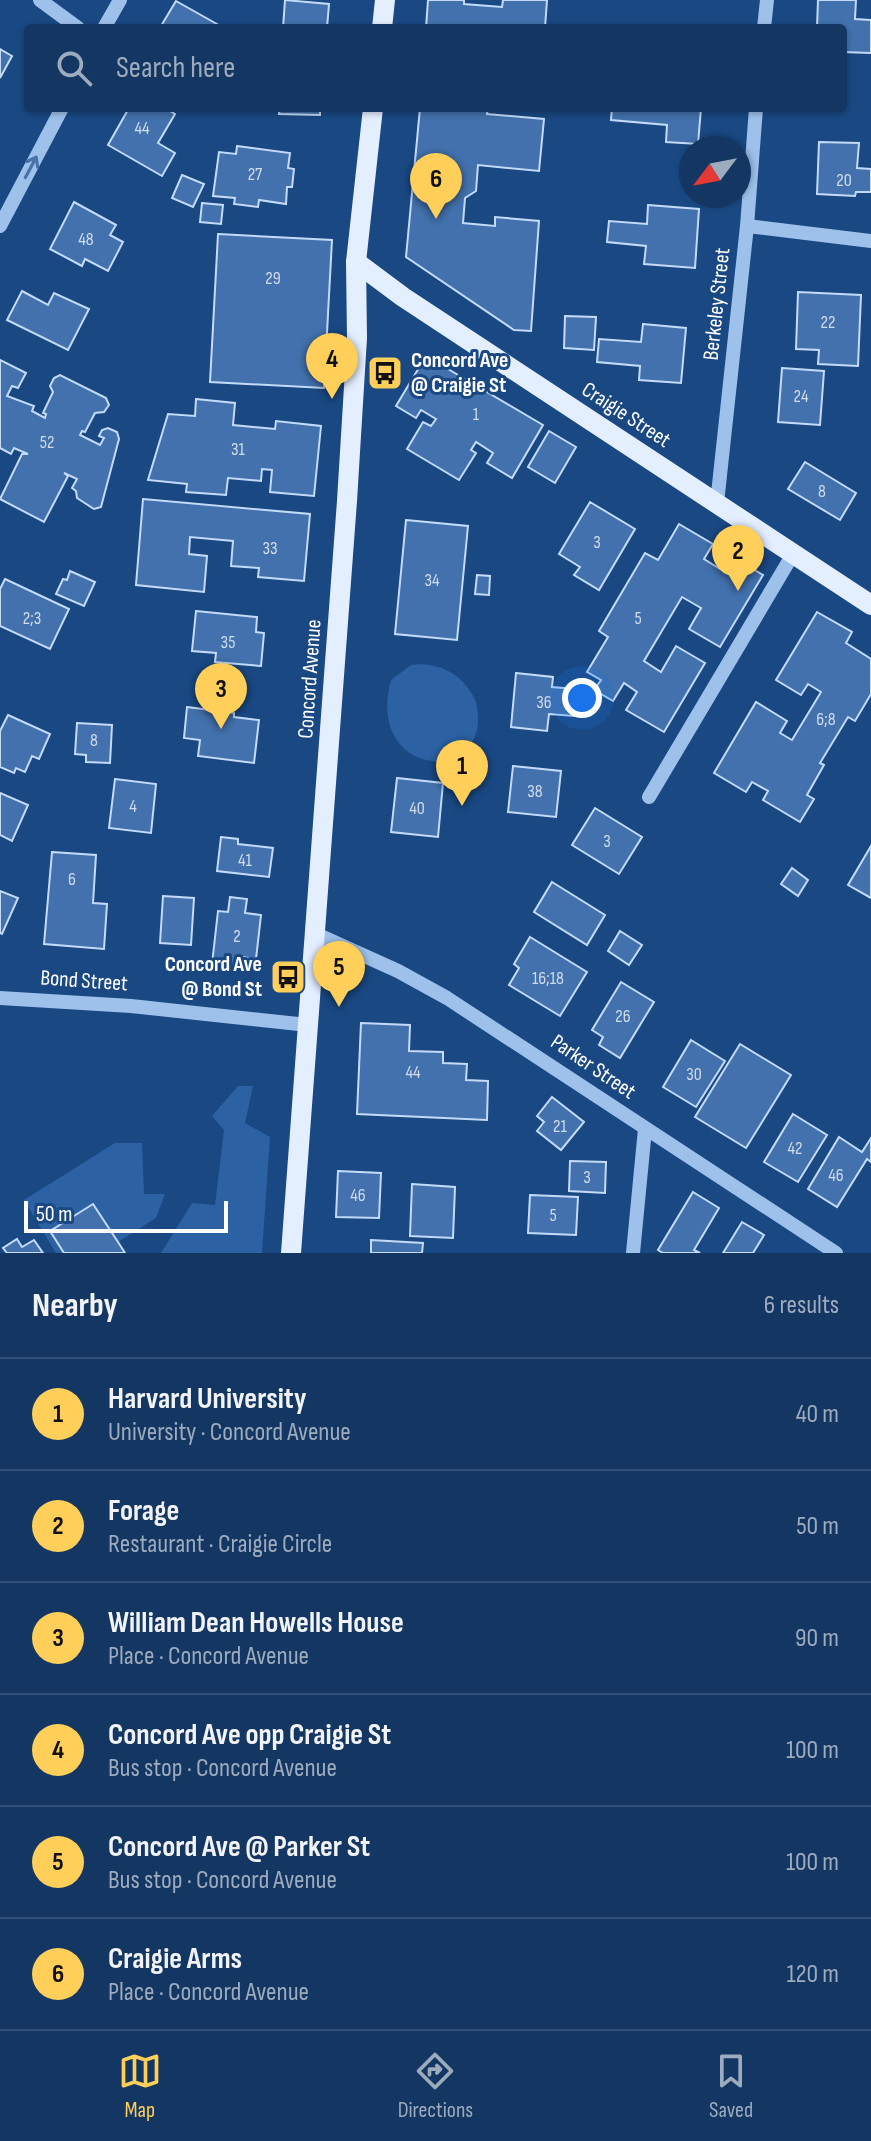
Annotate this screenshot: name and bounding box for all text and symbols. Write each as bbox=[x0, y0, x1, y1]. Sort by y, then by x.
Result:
search box bbox=[24, 24, 847, 112]
icon: search bbox=[52, 46, 96, 90]
text: Search here bbox=[116, 50, 235, 86]
house number: 44 bbox=[134, 118, 150, 139]
north arrow bbox=[679, 136, 751, 208]
pin: 6 bbox=[410, 153, 462, 219]
one-way arrow bbox=[23, 156, 39, 179]
house number: 27 bbox=[248, 164, 263, 185]
house number: 20 bbox=[836, 170, 852, 191]
house number: 48 bbox=[78, 229, 94, 250]
street label: Berkeley Street bbox=[698, 246, 736, 362]
house number: 29 bbox=[265, 268, 281, 289]
house number: 22 bbox=[821, 312, 835, 333]
pin: 4 bbox=[306, 333, 358, 399]
place label: Concord Ave @ Craigie St bbox=[411, 347, 508, 399]
bus stop icon: Concord Ave @ Craigie St bbox=[366, 354, 404, 392]
street label: Craigie Street bbox=[576, 376, 676, 454]
house number: 24 bbox=[794, 386, 809, 407]
house number: 1 bbox=[473, 404, 480, 425]
house number: 52 bbox=[40, 432, 54, 453]
house number: 31 bbox=[231, 439, 246, 460]
house number: 8 bbox=[818, 481, 826, 502]
pin: 2 bbox=[712, 525, 764, 591]
house number: 3 bbox=[593, 532, 601, 553]
house number: 33 bbox=[262, 538, 278, 559]
house number: 34 bbox=[424, 570, 440, 591]
house number: 2;3 bbox=[23, 608, 41, 629]
house number: 5 bbox=[634, 608, 642, 629]
street label: Concord Avenue bbox=[292, 619, 328, 739]
house number: 35 bbox=[221, 632, 235, 653]
pin: 3 bbox=[195, 663, 247, 729]
your location bbox=[562, 678, 602, 718]
house number: 36 bbox=[536, 692, 552, 713]
house number: 6;8 bbox=[816, 709, 836, 730]
house number: 8 bbox=[90, 730, 98, 751]
pin: 1 bbox=[436, 740, 488, 806]
house number: 38 bbox=[527, 781, 543, 802]
house number: 4 bbox=[129, 796, 137, 817]
house number: 40 bbox=[409, 798, 425, 819]
house number: 3 bbox=[603, 831, 611, 852]
house number: 41 bbox=[238, 850, 253, 871]
house number: 6 bbox=[68, 869, 76, 890]
house number: 2 bbox=[233, 926, 241, 947]
pin: 5 bbox=[313, 941, 365, 1007]
place label: Concord Ave @ Bond St bbox=[165, 951, 262, 1003]
bus stop icon: Concord Ave @ Bond St bbox=[269, 958, 307, 996]
street label: Bond Street bbox=[39, 964, 129, 998]
house number: 16;18 bbox=[532, 968, 564, 989]
house number: 26 bbox=[615, 1006, 631, 1027]
street label: Parker Street bbox=[545, 1029, 641, 1105]
house number: 44 bbox=[405, 1062, 421, 1083]
house number: 30 bbox=[686, 1064, 702, 1085]
house number: 21 bbox=[553, 1116, 568, 1137]
house number: 42 bbox=[787, 1138, 803, 1159]
house number: 46 bbox=[828, 1165, 844, 1186]
house number: 3 bbox=[583, 1167, 591, 1188]
house number: 46 bbox=[350, 1185, 366, 1206]
scale bar bbox=[24, 1197, 228, 1233]
text: 50 m bbox=[36, 1201, 72, 1228]
house number: 5 bbox=[549, 1205, 557, 1226]
text: Nearby bbox=[32, 1285, 118, 1326]
text: 6 results bbox=[764, 1290, 839, 1321]
text: Harvard University bbox=[108, 1381, 306, 1417]
text: 1 bbox=[53, 1399, 63, 1430]
text: 40 m bbox=[796, 1399, 839, 1430]
text: University · Concord Avenue bbox=[108, 1417, 351, 1448]
text: Forage bbox=[108, 1493, 179, 1529]
text: 2 bbox=[52, 1511, 64, 1542]
text: 50 m bbox=[796, 1511, 839, 1542]
text: Restaurant · Craigie Circle bbox=[108, 1529, 332, 1560]
text: William Dean Howells House bbox=[108, 1605, 404, 1641]
text: 3 bbox=[52, 1623, 64, 1654]
text: 90 m bbox=[795, 1623, 839, 1654]
text: Place · Concord Avenue bbox=[108, 1641, 309, 1672]
text: Concord Ave opp Craigie St bbox=[108, 1717, 391, 1753]
text: 4 bbox=[52, 1735, 64, 1766]
text: 100 m bbox=[786, 1735, 839, 1766]
text: Bus stop · Concord Avenue bbox=[108, 1753, 337, 1784]
text: Concord Ave @ Parker St bbox=[108, 1829, 370, 1865]
text: 5 bbox=[52, 1847, 64, 1878]
text: 100 m bbox=[786, 1847, 839, 1878]
text: Bus stop · Concord Avenue bbox=[108, 1865, 337, 1896]
text: Craigie Arms bbox=[108, 1941, 242, 1977]
text: 6 bbox=[52, 1959, 64, 1990]
text: 120 m bbox=[786, 1959, 839, 1990]
text: Place · Concord Avenue bbox=[108, 1977, 309, 2008]
tab: Map bbox=[118, 2049, 162, 2124]
tab: Directions bbox=[398, 2049, 473, 2124]
tab: Saved bbox=[709, 2049, 753, 2124]

